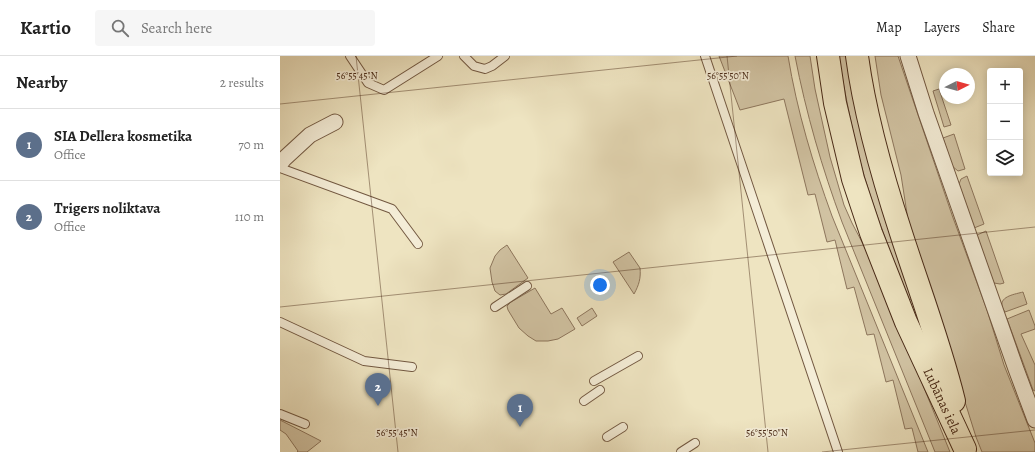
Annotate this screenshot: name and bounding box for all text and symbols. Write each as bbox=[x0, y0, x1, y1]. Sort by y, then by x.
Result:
search box bbox=[95, 10, 375, 46]
text: Kartio bbox=[20, 15, 71, 41]
icon: search bbox=[109, 17, 131, 39]
text: Search here bbox=[141, 18, 212, 38]
text: Map bbox=[876, 18, 902, 37]
text: Layers bbox=[924, 18, 960, 37]
text: Share bbox=[982, 18, 1015, 37]
north arrow bbox=[939, 68, 975, 104]
map controls bbox=[987, 68, 1023, 176]
button: + bbox=[987, 68, 1023, 104]
text: 56°55'45"N bbox=[336, 69, 378, 82]
text: 56°55'50"N bbox=[707, 69, 749, 82]
text: Nearby bbox=[16, 71, 67, 94]
text: 2 results bbox=[220, 74, 264, 91]
button: − bbox=[987, 104, 1023, 140]
text: SIA Dellera kosmetika bbox=[54, 126, 192, 146]
text: 1 bbox=[27, 136, 31, 153]
text: 70 m bbox=[238, 136, 264, 153]
button: layers bbox=[987, 140, 1023, 176]
text: Office bbox=[54, 146, 86, 163]
text: Trigers noliktava bbox=[54, 198, 161, 218]
text: 2 bbox=[26, 208, 32, 225]
text: 110 m bbox=[235, 208, 264, 225]
text: Office bbox=[54, 218, 86, 235]
your location bbox=[590, 275, 610, 295]
street label: Lubānas iela bbox=[919, 365, 966, 438]
pin: 2 bbox=[365, 373, 391, 406]
pin: 1 bbox=[507, 394, 533, 427]
text: 56°55'45"N bbox=[376, 426, 418, 439]
text: 56°55'50"N bbox=[746, 426, 788, 439]

